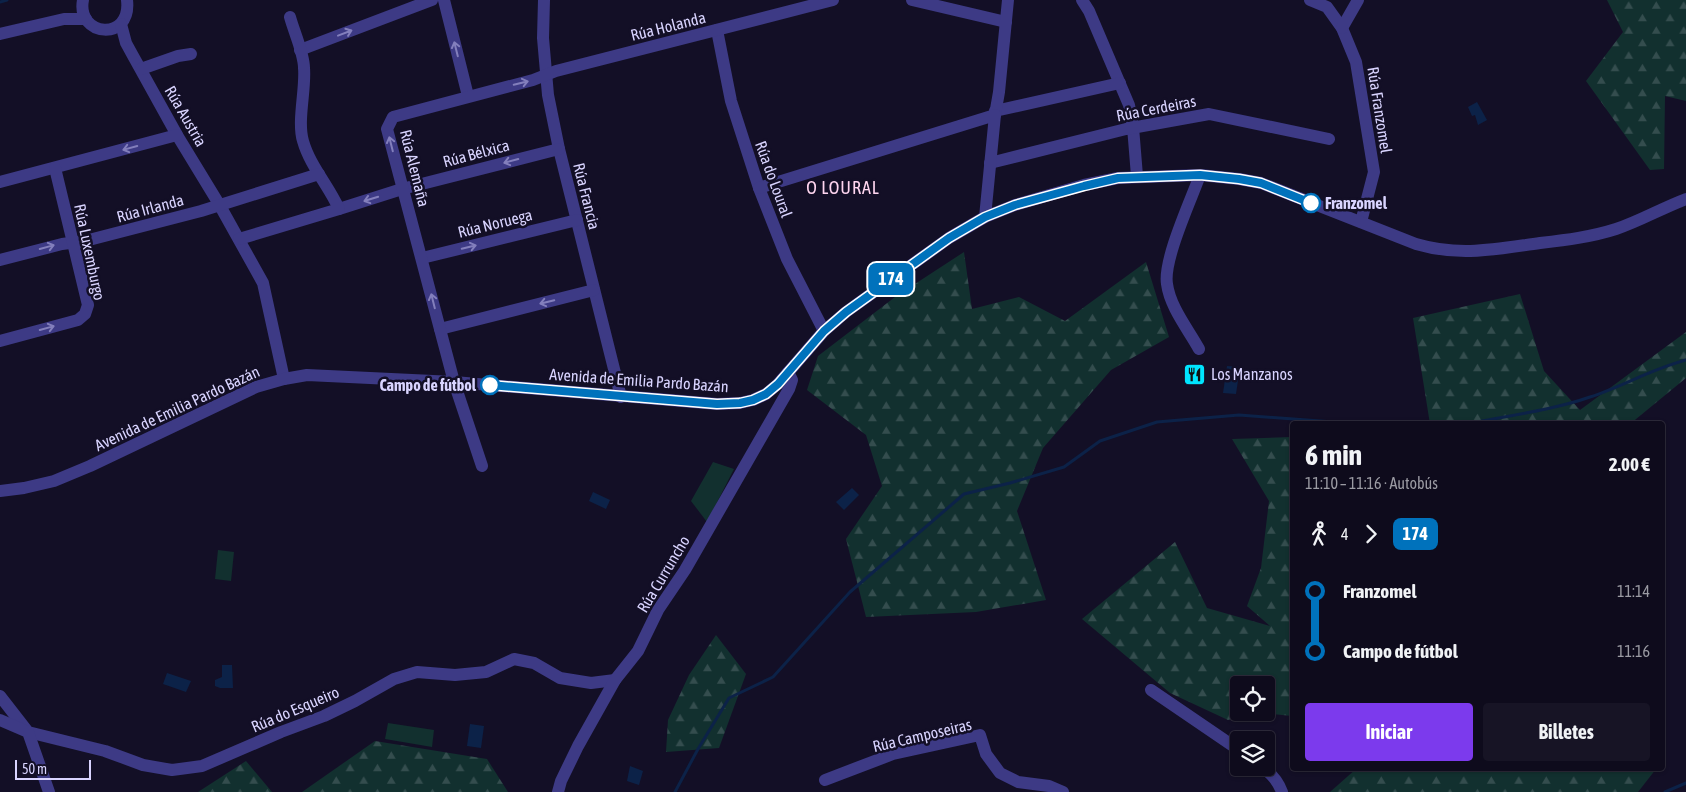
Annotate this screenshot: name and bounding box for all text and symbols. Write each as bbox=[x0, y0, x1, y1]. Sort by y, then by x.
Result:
street label: Rúa Holanda bbox=[629, 8, 707, 44]
one-way arrow bbox=[337, 28, 352, 37]
one-way arrow bbox=[451, 41, 460, 57]
street label: Rúa Franzomel bbox=[1364, 66, 1396, 155]
one-way arrow bbox=[513, 78, 529, 87]
street label: Rúa Austria bbox=[161, 82, 211, 150]
street label: Rúa Cerdeiras bbox=[1115, 91, 1198, 125]
street label: Rúa Alemaña bbox=[397, 128, 433, 208]
street label: Rúa Bélxica bbox=[441, 136, 511, 170]
one-way arrow bbox=[386, 137, 395, 153]
street label: Rúa do Loural bbox=[752, 138, 796, 220]
one-way arrow bbox=[122, 144, 138, 153]
one-way arrow bbox=[504, 157, 520, 166]
street label: Rúa Francia bbox=[570, 161, 604, 231]
district label: O LOURAL bbox=[806, 177, 880, 198]
street label: Rúa Irlanda bbox=[115, 190, 185, 226]
marker: Franzomel bbox=[1301, 193, 1321, 213]
place label: Franzomel bbox=[1325, 194, 1388, 212]
one-way arrow bbox=[363, 195, 379, 204]
street label: Rúa Luxemburgo bbox=[70, 202, 109, 302]
street label: Rúa Noruega bbox=[456, 205, 534, 242]
one-way arrow bbox=[460, 241, 476, 251]
one-way arrow bbox=[39, 242, 55, 252]
line badge: 174 bbox=[862, 263, 920, 295]
text: 174 bbox=[878, 268, 904, 289]
one-way arrow bbox=[428, 294, 437, 310]
one-way arrow bbox=[539, 298, 555, 307]
one-way arrow bbox=[39, 323, 55, 333]
street label: Avenida de Emilia Pardo Bazán bbox=[92, 362, 262, 454]
restaurant icon: Los Manzanos bbox=[1183, 362, 1207, 386]
street label: Avenida de Emilia Pardo Bazán bbox=[549, 365, 729, 395]
place label: Los Manzanos bbox=[1211, 365, 1293, 383]
marker: Campo de fútbol bbox=[480, 375, 500, 395]
place label: Campo de fútbol bbox=[379, 376, 477, 394]
text: 6 min bbox=[1305, 439, 1362, 471]
text: 2.00 € bbox=[1609, 453, 1650, 475]
text: 11:10 – 11:16 · Autobús bbox=[1305, 474, 1438, 492]
icon: walk bbox=[1305, 520, 1333, 548]
icon: forward bbox=[1357, 520, 1385, 548]
text: 174 bbox=[1403, 523, 1428, 544]
text: 4 bbox=[1341, 525, 1349, 543]
street label: Rúa Curruncho bbox=[633, 532, 693, 616]
text: Franzomel bbox=[1343, 580, 1416, 602]
text: 11:14 bbox=[1617, 582, 1650, 600]
text: Campo de fútbol bbox=[1343, 640, 1458, 662]
text: 11:16 bbox=[1617, 642, 1650, 660]
map controls bbox=[1230, 676, 1275, 776]
button: locate bbox=[1230, 676, 1275, 721]
street label: Rúa do Esqueiro bbox=[248, 682, 342, 736]
button: Iniciar bbox=[1305, 703, 1473, 761]
button: Billetes bbox=[1483, 703, 1650, 761]
street label: Rúa Camposeiras bbox=[871, 715, 974, 756]
button: layers bbox=[1230, 731, 1275, 776]
scale bar bbox=[15, 757, 91, 780]
text: 50 m bbox=[22, 761, 47, 777]

